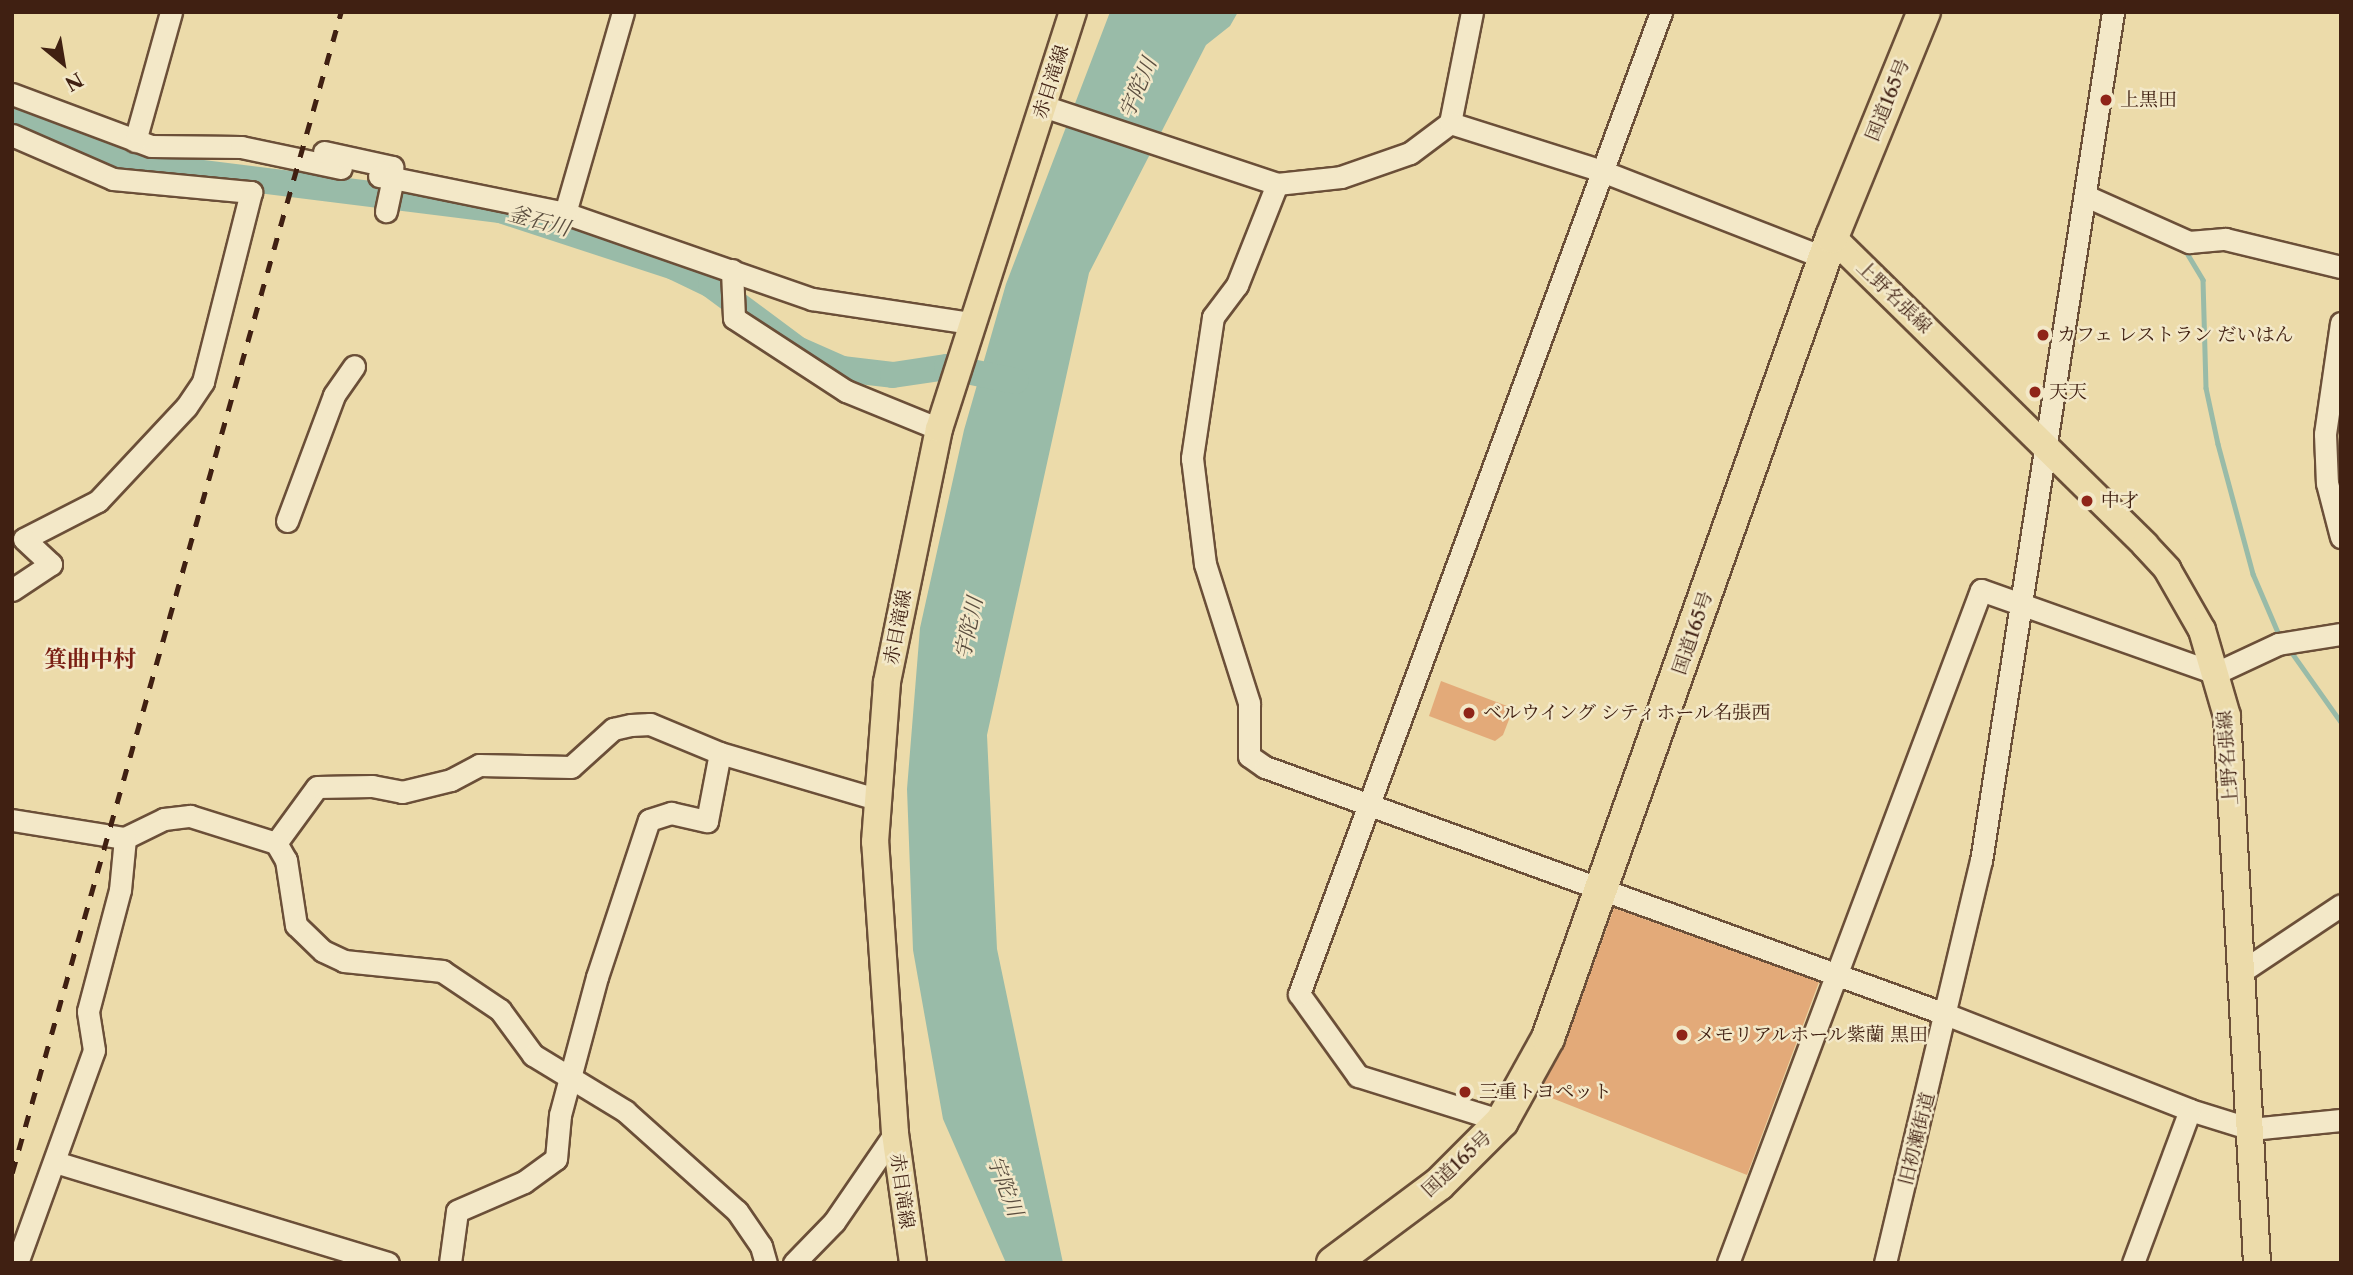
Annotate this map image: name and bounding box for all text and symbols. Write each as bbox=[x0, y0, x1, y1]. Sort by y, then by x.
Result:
north arrow bbox=[28, 28, 98, 98]
street label: 赤目滝線 bbox=[1028, 42, 1074, 122]
water label: 宇陀川 bbox=[1114, 54, 1162, 122]
street label: 国道165号 bbox=[1861, 56, 1915, 144]
text: N bbox=[61, 68, 87, 96]
place label: 上黒田 bbox=[2120, 89, 2177, 111]
marker: 上黒田 bbox=[2098, 92, 2114, 108]
water label: 釜石川 bbox=[505, 201, 573, 241]
street label: 上野名張線 bbox=[1852, 256, 1936, 338]
place label: カフェ レストラン だいはん bbox=[2057, 324, 2295, 346]
marker: カフェ レストラン だいはん bbox=[2035, 327, 2051, 343]
place label: 天天 bbox=[2049, 381, 2087, 403]
marker: 天天 bbox=[2027, 384, 2043, 400]
place label: 中才 bbox=[2101, 490, 2139, 512]
marker: 中才 bbox=[2079, 493, 2095, 509]
street label: 赤目滝線 bbox=[880, 588, 916, 666]
street label: 国道165号 bbox=[1668, 588, 1718, 678]
water label: 宇陀川 bbox=[950, 595, 988, 661]
district label: 箕曲中村 bbox=[44, 645, 136, 673]
place label: ベルウイング シティホール名張西 bbox=[1483, 702, 1773, 724]
marker: ベルウイング シティホール名張西 bbox=[1461, 705, 1477, 721]
street label: 上野名張線 bbox=[2213, 710, 2243, 806]
place label: メモリアルホール紫蘭 黒田 bbox=[1696, 1024, 1929, 1046]
marker: メモリアルホール紫蘭 黒田 bbox=[1674, 1027, 1690, 1043]
place label: 三重トヨペット bbox=[1479, 1081, 1612, 1103]
marker: 三重トヨペット bbox=[1457, 1084, 1473, 1100]
street label: 旧初瀬街道 bbox=[1894, 1090, 1940, 1188]
street label: 国道165号 bbox=[1418, 1126, 1496, 1202]
street label: 赤目滝線 bbox=[885, 1152, 919, 1230]
water label: 宇陀川 bbox=[982, 1152, 1028, 1220]

